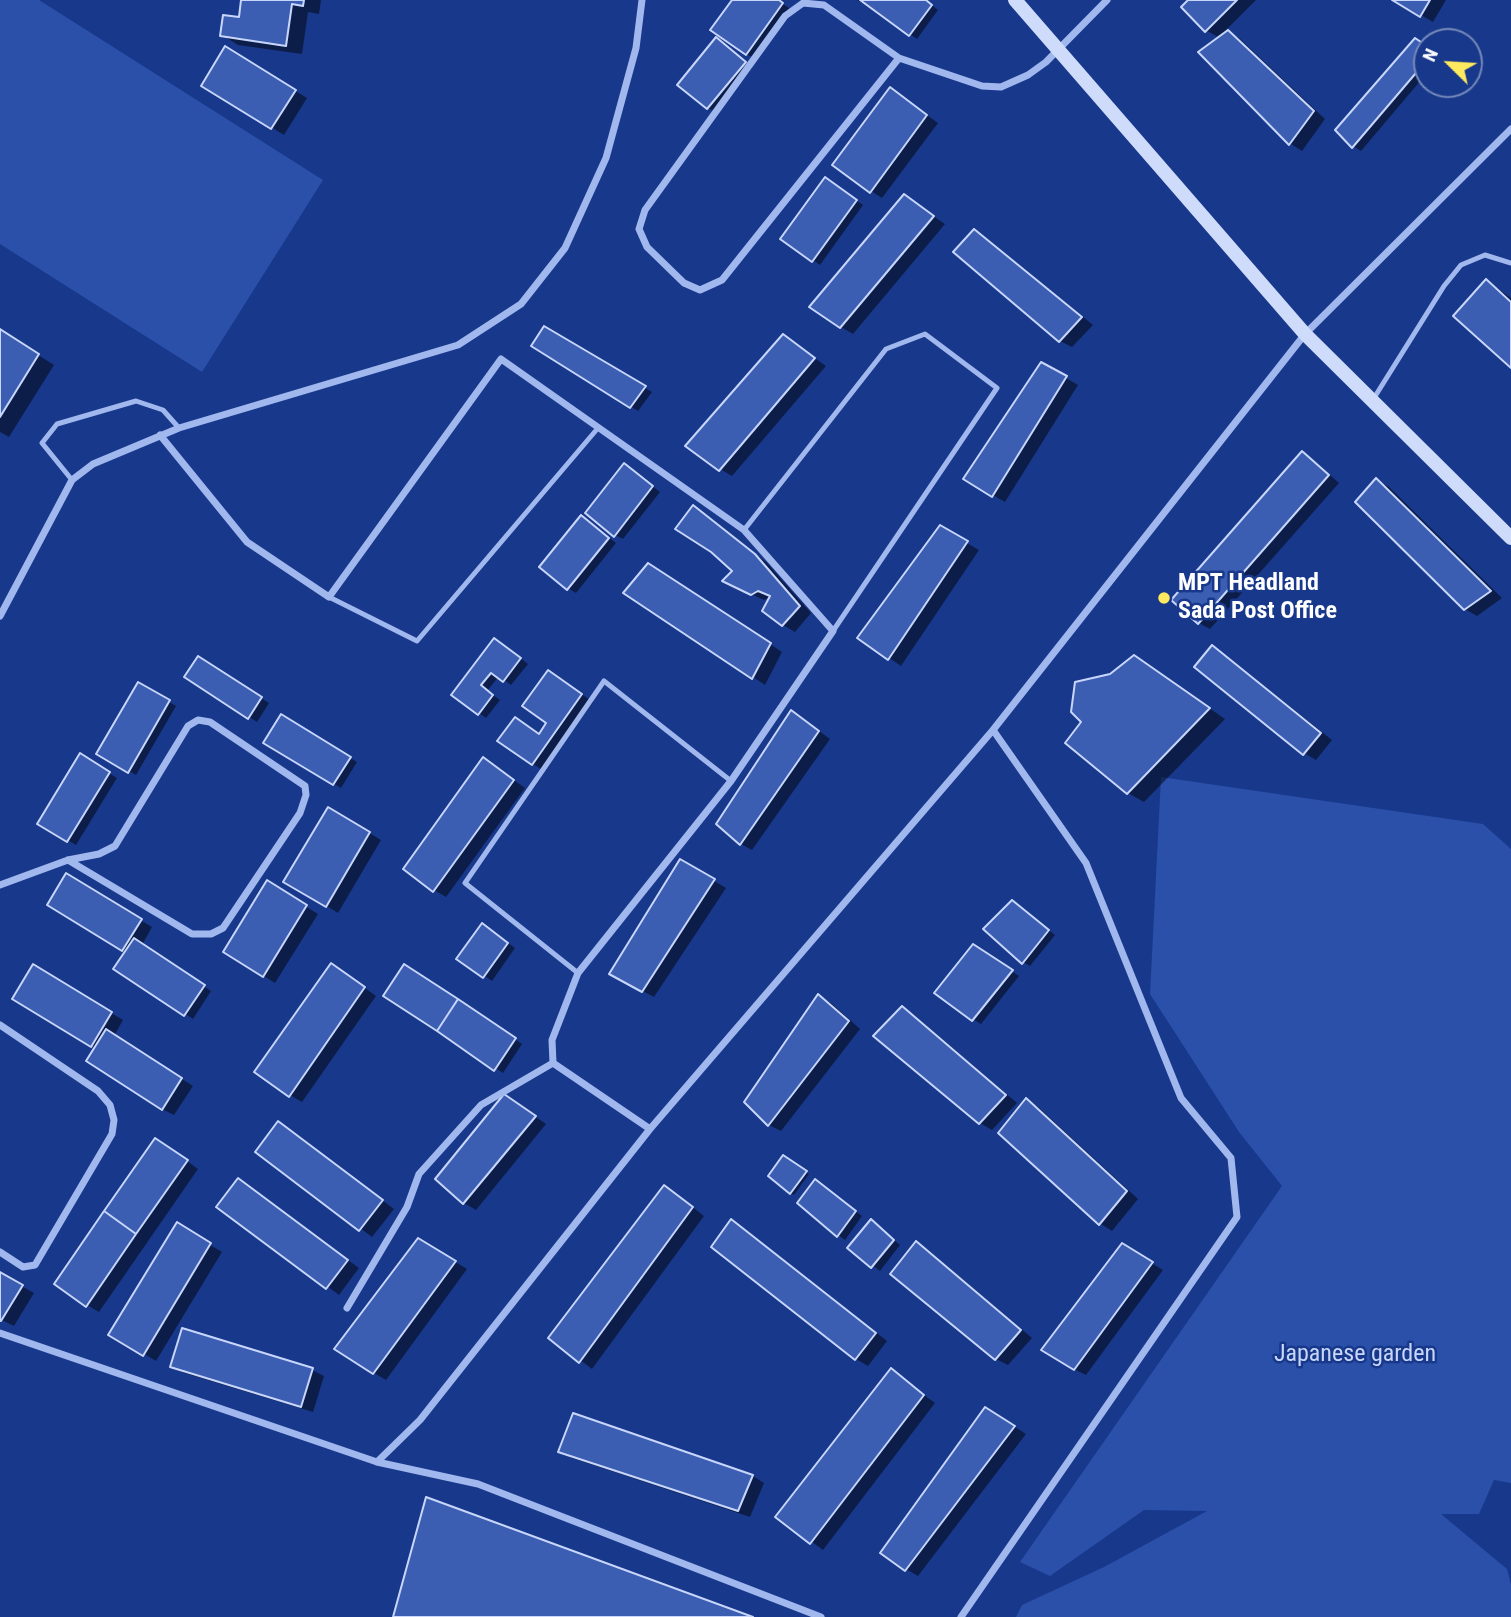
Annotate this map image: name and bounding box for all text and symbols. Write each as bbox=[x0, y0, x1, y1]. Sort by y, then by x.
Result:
north arrow bbox=[1413, 28, 1483, 98]
text: N bbox=[1417, 45, 1443, 65]
place label: MPT Headland Sada Post Office bbox=[1178, 570, 1337, 626]
marker: MPT Headland Sada Post Office bbox=[1156, 590, 1172, 606]
park label: Japanese garden bbox=[1274, 1341, 1436, 1369]

